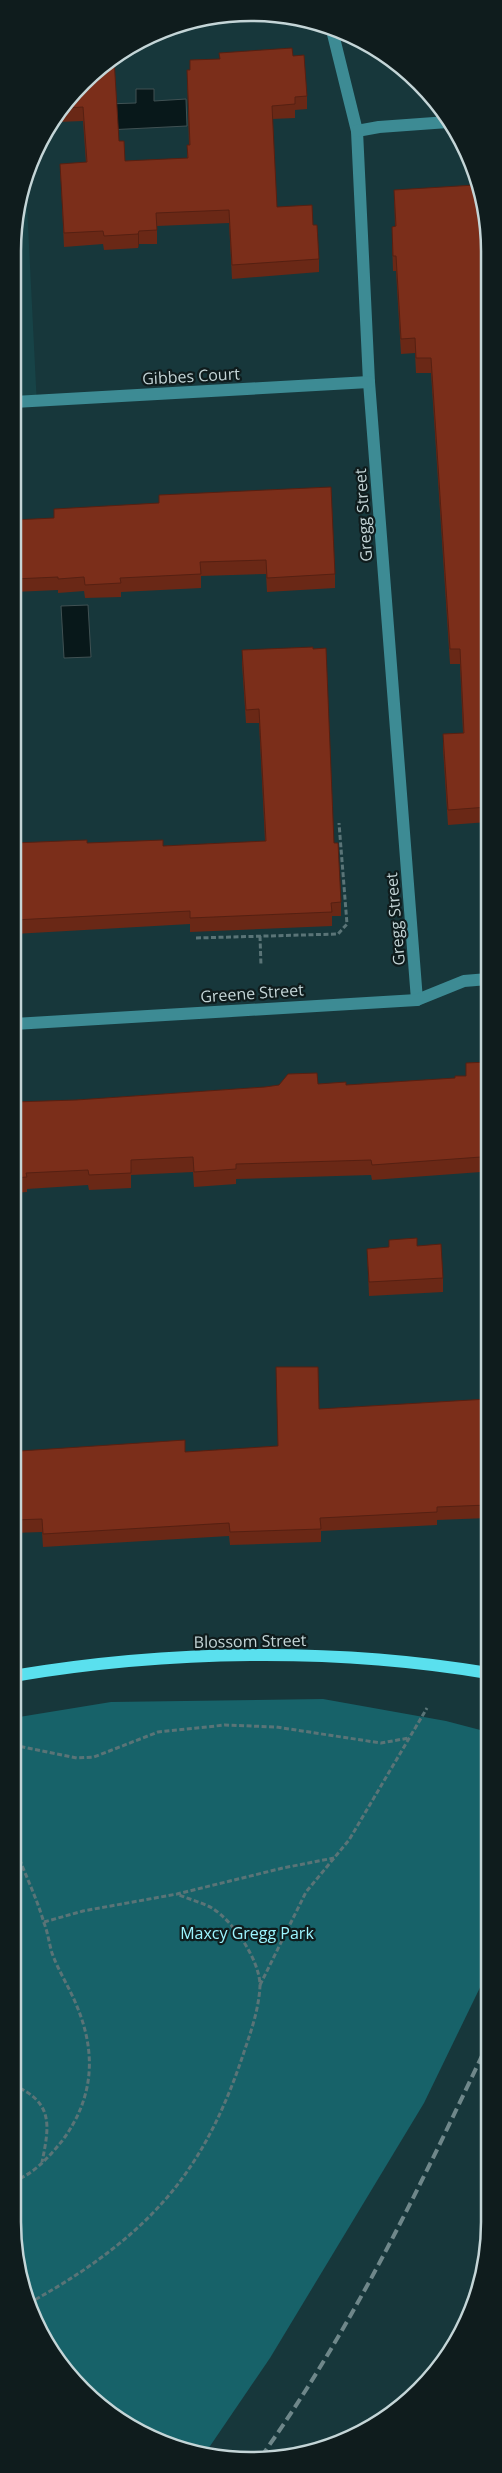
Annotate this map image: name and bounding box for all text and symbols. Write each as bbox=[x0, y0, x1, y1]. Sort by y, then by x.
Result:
street label: Gibbes Court bbox=[142, 362, 241, 390]
street label: Gregg Street bbox=[349, 467, 377, 562]
street label: Gregg Street bbox=[380, 871, 410, 966]
street label: Greene Street bbox=[199, 978, 305, 1008]
street label: Blossom Street bbox=[194, 1629, 307, 1653]
park label: Maxcy Gregg Park bbox=[180, 1922, 314, 1944]

